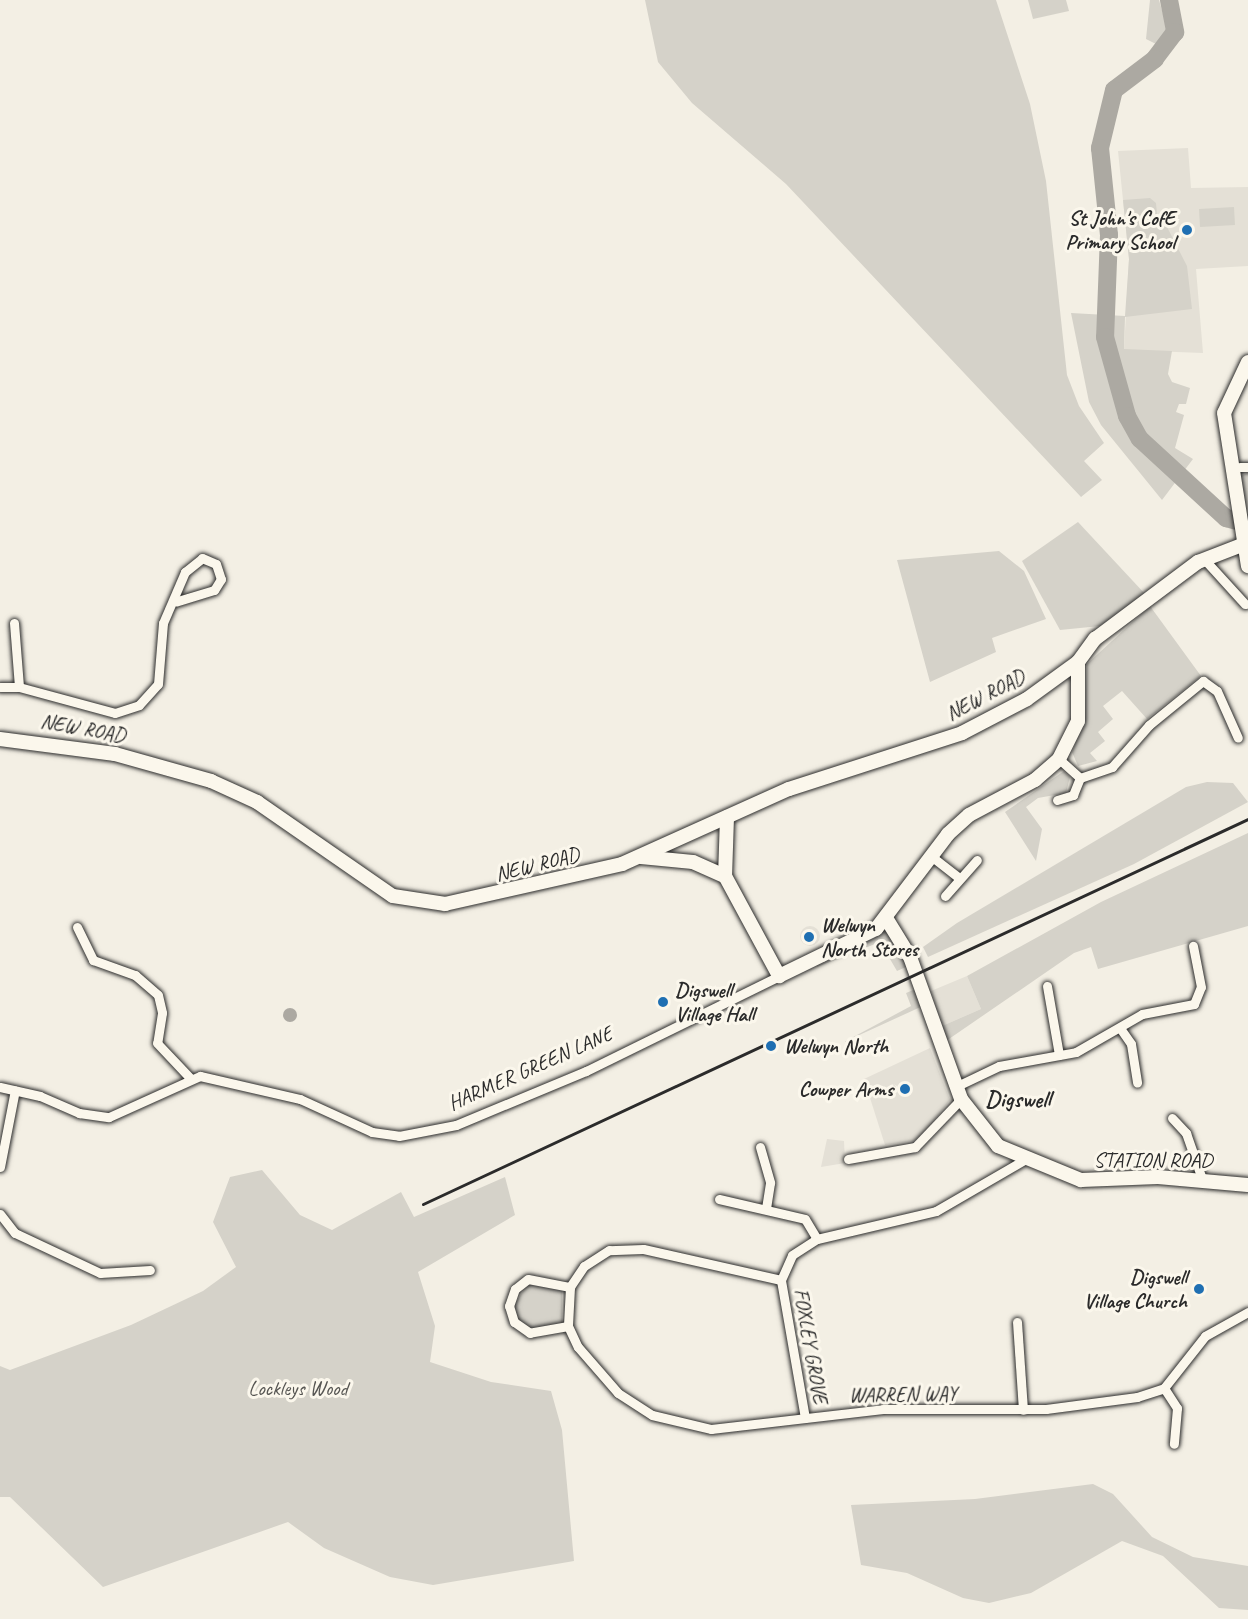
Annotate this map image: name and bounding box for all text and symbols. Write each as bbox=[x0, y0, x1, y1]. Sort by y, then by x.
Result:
place label: St John's CofE Primary School bbox=[1066, 205, 1175, 255]
marker: St John's CofE Primary School bbox=[1180, 223, 1194, 237]
street label: NEW ROAD bbox=[940, 663, 1030, 727]
street label: NEW ROAD bbox=[38, 708, 128, 748]
street label: NEW ROAD bbox=[491, 841, 583, 887]
place label: Welwyn North Stores bbox=[821, 912, 918, 962]
marker: Welwyn North Stores bbox=[802, 930, 816, 944]
place label: Digswell Village Hall bbox=[675, 977, 754, 1027]
marker: Digswell Village Hall bbox=[656, 995, 670, 1009]
street label: HARMER GREEN LANE bbox=[444, 1020, 616, 1116]
place label: Welwyn North bbox=[784, 1033, 888, 1059]
marker: Welwyn North bbox=[762, 1037, 780, 1055]
place label: Cowper Arms bbox=[799, 1076, 893, 1102]
marker: Cowper Arms bbox=[898, 1082, 912, 1096]
district label: Digswell bbox=[985, 1086, 1051, 1114]
street label: STATION ROAD bbox=[1093, 1147, 1213, 1173]
place label: Digswell Village Church bbox=[1084, 1264, 1187, 1314]
marker: Digswell Village Church bbox=[1192, 1282, 1206, 1296]
street label: FOXLEY GROVE bbox=[788, 1286, 834, 1406]
park label: Lockleys Wood bbox=[248, 1375, 348, 1401]
street label: WARREN WAY bbox=[848, 1380, 958, 1408]

